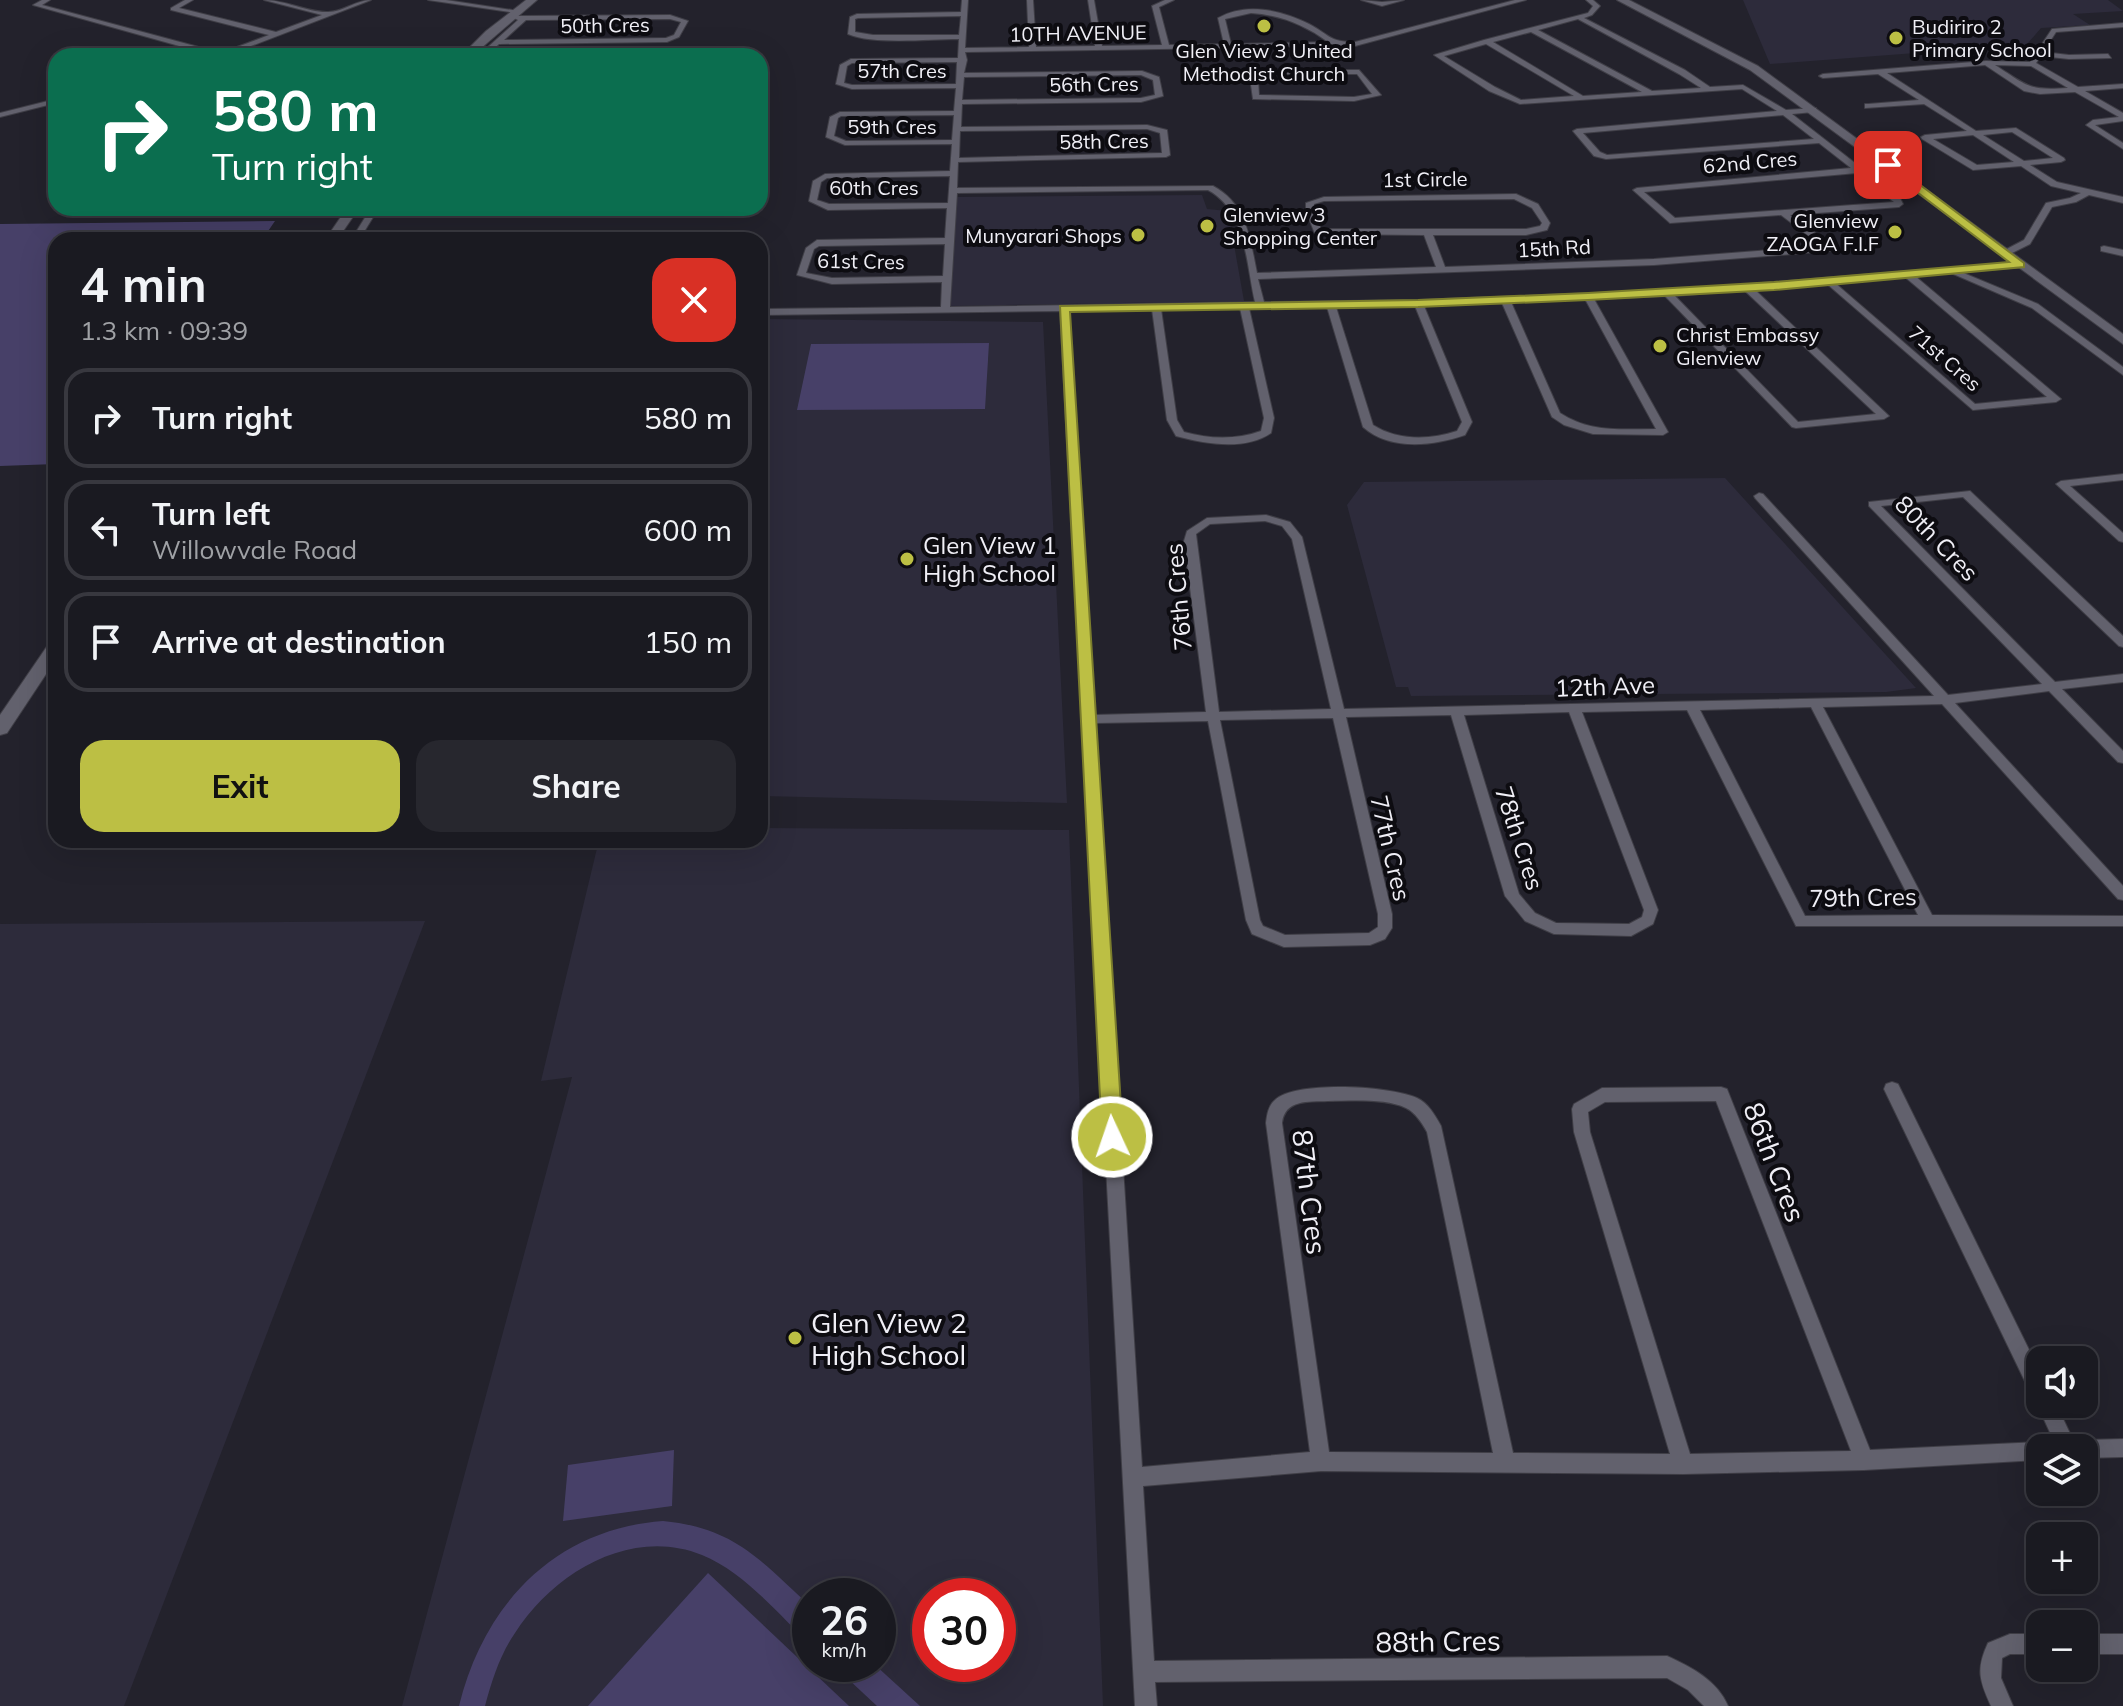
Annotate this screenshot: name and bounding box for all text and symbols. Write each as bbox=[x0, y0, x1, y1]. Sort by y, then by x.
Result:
street label: 50th Cres bbox=[560, 12, 650, 38]
place label: Budiriro 2 Primary School bbox=[1912, 14, 2052, 62]
marker: Glen View 3 United Methodist Church bbox=[1255, 17, 1273, 35]
street label: 10TH AVENUE bbox=[1009, 19, 1147, 47]
marker: Budiriro 2 Primary School bbox=[1887, 29, 1905, 47]
place label: Glen View 3 United Methodist Church bbox=[1175, 38, 1353, 86]
street label: 57th Cres bbox=[857, 58, 947, 83]
street label: 56th Cres bbox=[1049, 71, 1139, 97]
text: 580 m bbox=[212, 75, 379, 145]
icon: right bbox=[80, 80, 184, 184]
street label: 59th Cres bbox=[847, 114, 937, 139]
street label: 58th Cres bbox=[1059, 128, 1149, 154]
pin bbox=[1854, 131, 1922, 199]
icon: arrive bbox=[1866, 143, 1910, 187]
text: Turn right bbox=[212, 144, 373, 189]
street label: 62nd Cres bbox=[1702, 145, 1798, 179]
street label: 1st Circle bbox=[1382, 166, 1468, 192]
street label: 60th Cres bbox=[829, 175, 919, 200]
place label: Glenview 3 Shopping Center bbox=[1223, 202, 1378, 250]
place label: Glenview ZAOGA F.I.F bbox=[1767, 208, 1879, 256]
marker: Glenview 3 Shopping Center bbox=[1198, 217, 1216, 235]
place label: Munyarari Shops bbox=[965, 223, 1122, 248]
marker: Glenview ZAOGA F.I.F bbox=[1886, 223, 1904, 241]
marker: Munyarari Shops bbox=[1129, 226, 1147, 244]
street label: 15th Rd bbox=[1517, 234, 1591, 262]
street label: 61st Cres bbox=[817, 248, 905, 274]
text: 4 min bbox=[80, 254, 207, 314]
button: close bbox=[652, 258, 736, 342]
text: 1.3 km · 09:39 bbox=[80, 314, 248, 347]
street label: 71st Cres bbox=[1904, 320, 1986, 396]
place label: Christ Embassy Glenview bbox=[1676, 322, 1819, 370]
marker: Christ Embassy Glenview bbox=[1651, 337, 1669, 355]
icon: right bbox=[84, 396, 128, 440]
text: Turn right bbox=[152, 399, 292, 437]
text: 580 m bbox=[644, 399, 732, 437]
street label: 80th Cres bbox=[1889, 489, 1985, 587]
text: Turn left bbox=[152, 495, 270, 533]
icon: left bbox=[84, 508, 128, 552]
text: 600 m bbox=[644, 511, 732, 549]
place label: Glen View 1 High School bbox=[923, 530, 1057, 588]
text: Willowvale Road bbox=[152, 533, 357, 566]
street label: 76th Cres bbox=[1158, 542, 1198, 652]
marker: Glen View 1 High School bbox=[898, 550, 916, 568]
icon: arrive bbox=[84, 620, 128, 664]
text: Arrive at destination bbox=[152, 623, 446, 661]
text: 150 m bbox=[644, 623, 732, 661]
street label: 12th Ave bbox=[1554, 669, 1656, 703]
button: Exit bbox=[80, 740, 400, 832]
button: Share bbox=[416, 740, 736, 832]
street label: 78th Cres bbox=[1489, 782, 1551, 894]
street label: 77th Cres bbox=[1364, 792, 1418, 904]
street label: 79th Cres bbox=[1809, 881, 1917, 913]
position arrow bbox=[1070, 1095, 1154, 1179]
street label: 86th Cres bbox=[1736, 1097, 1814, 1227]
street label: 87th Cres bbox=[1285, 1128, 1335, 1256]
place label: Glen View 2 High School bbox=[811, 1305, 967, 1372]
marker: Glen View 2 High School bbox=[786, 1329, 804, 1347]
map controls bbox=[2026, 1346, 2098, 1682]
button: sound bbox=[2026, 1346, 2098, 1418]
button: layers bbox=[2026, 1434, 2098, 1506]
button: + bbox=[2026, 1522, 2098, 1594]
speed limit sign: 30 bbox=[912, 1578, 1016, 1682]
text: 26 bbox=[820, 1595, 868, 1645]
button: − bbox=[2026, 1610, 2098, 1682]
street label: 88th Cres bbox=[1375, 1622, 1501, 1660]
text: km/h bbox=[821, 1637, 867, 1662]

